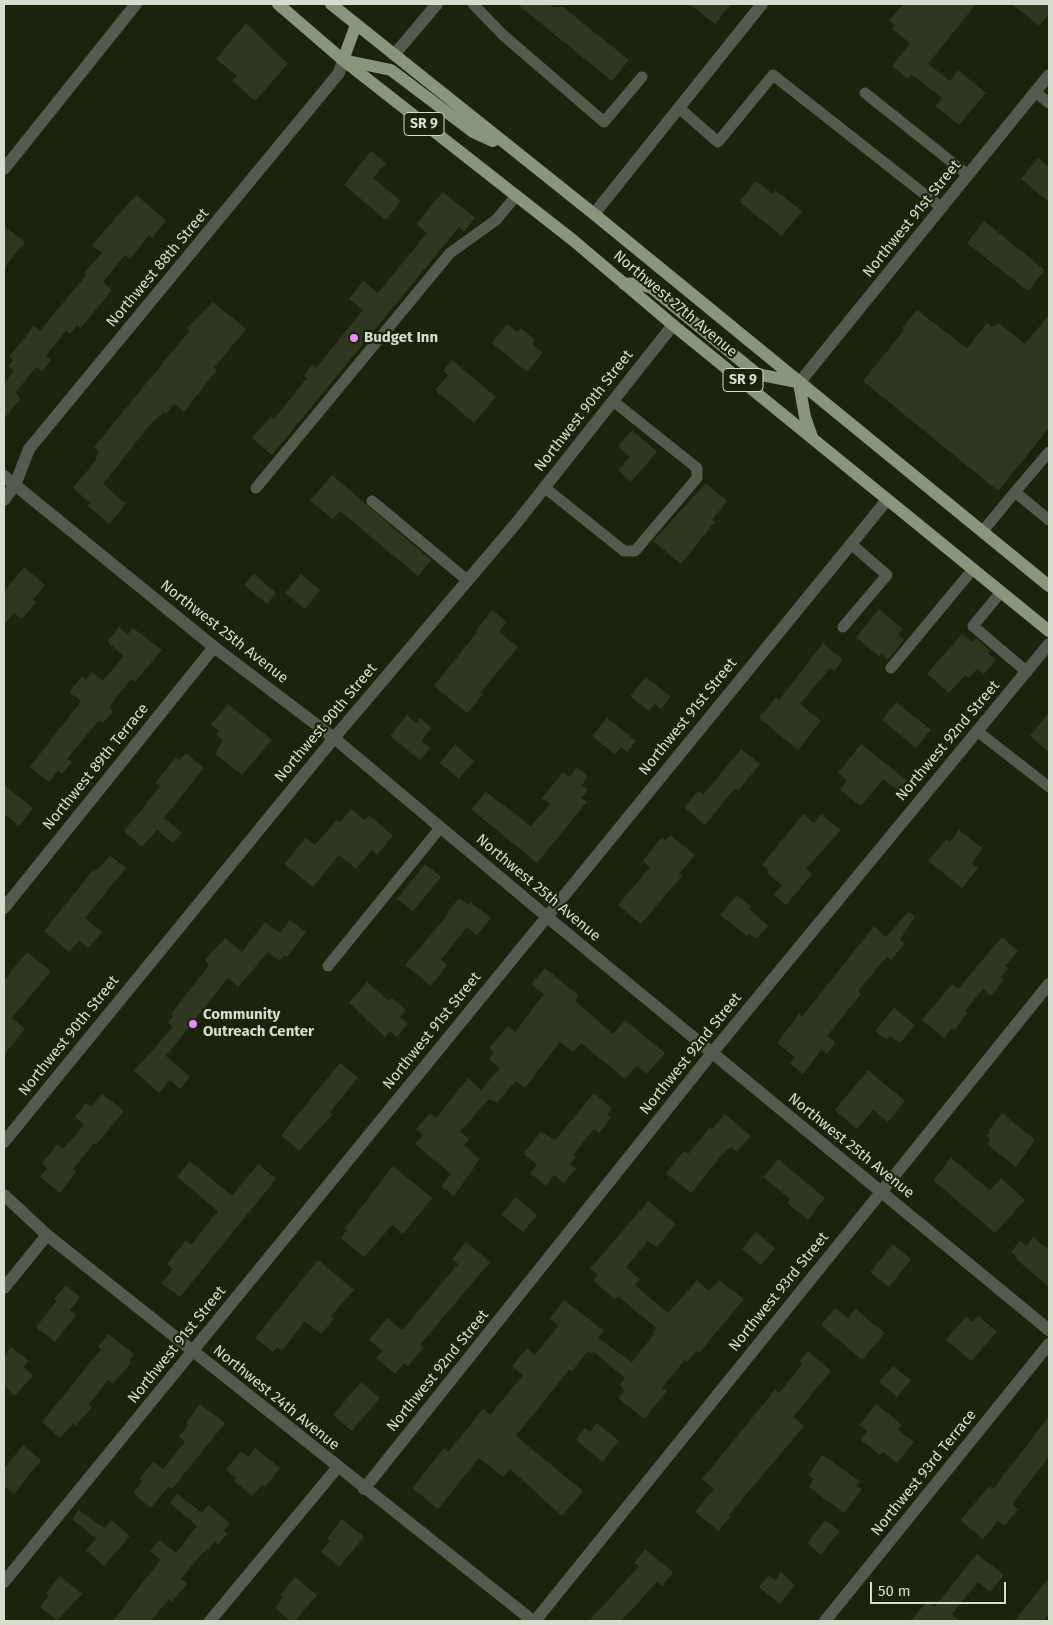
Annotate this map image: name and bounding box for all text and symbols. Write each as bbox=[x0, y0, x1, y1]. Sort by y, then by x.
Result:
road number: SR 9 bbox=[404, 112, 444, 136]
street label: Northwest 91st Street bbox=[859, 157, 965, 281]
street label: Northwest 88th Street bbox=[103, 205, 213, 331]
street label: Northwest 27th Avenue bbox=[609, 247, 741, 361]
place label: Budget Inn bbox=[364, 329, 438, 347]
marker: Budget Inn bbox=[348, 332, 360, 344]
street label: Northwest 90th Street bbox=[531, 347, 637, 475]
road number: SR 9 bbox=[723, 368, 763, 392]
street label: Northwest 25th Avenue bbox=[157, 577, 291, 687]
street label: Northwest 91st Street bbox=[635, 655, 741, 779]
street label: Northwest 90th Street bbox=[271, 660, 381, 786]
street label: Northwest 92nd Street bbox=[892, 677, 1004, 805]
street label: Northwest 89th Terrace bbox=[39, 700, 153, 834]
street label: Northwest 25th Avenue bbox=[472, 831, 604, 945]
street label: Northwest 91st Street bbox=[379, 969, 485, 1093]
street label: Northwest 90th Street bbox=[15, 972, 123, 1100]
street label: Northwest 92nd Street bbox=[636, 989, 746, 1119]
place label: Community Outreach Center bbox=[203, 1006, 314, 1041]
marker: Community Outreach Center bbox=[187, 1018, 199, 1030]
street label: Northwest 25th Avenue bbox=[784, 1090, 918, 1202]
street label: Northwest 93rd Street bbox=[725, 1229, 833, 1355]
street label: Northwest 91st Street bbox=[124, 1283, 230, 1407]
street label: Northwest 92nd Street bbox=[383, 1306, 493, 1436]
street label: Northwest 24th Avenue bbox=[209, 1342, 343, 1454]
street label: Northwest 93rd Terrace bbox=[868, 1406, 980, 1540]
scale bar bbox=[873, 1572, 1009, 1604]
text: 50 m bbox=[878, 1582, 911, 1600]

